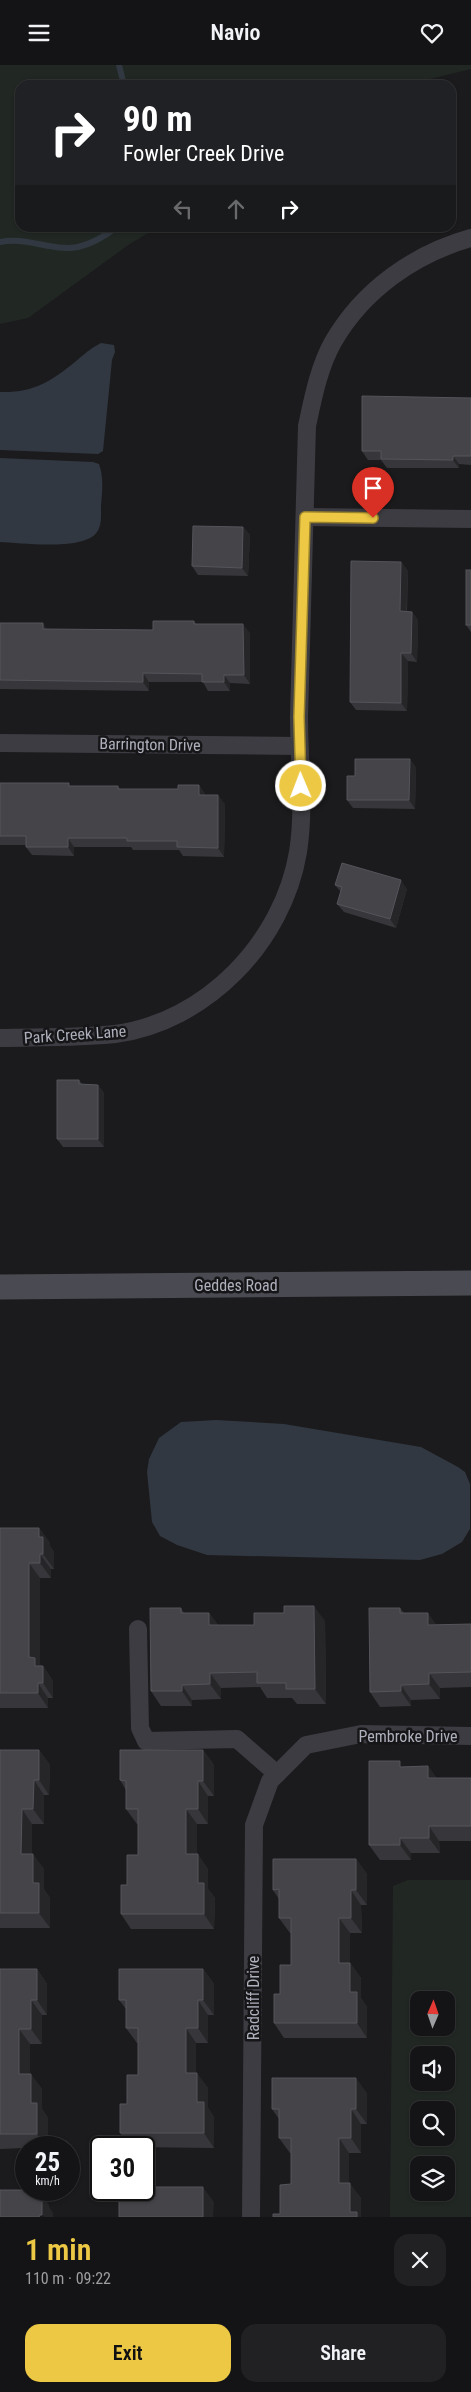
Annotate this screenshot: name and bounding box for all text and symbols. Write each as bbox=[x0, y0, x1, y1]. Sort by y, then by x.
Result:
icon: menu bbox=[25, 19, 53, 47]
icon: heart bbox=[418, 19, 446, 47]
text: Navio bbox=[211, 20, 260, 45]
text: 90 m bbox=[123, 99, 192, 140]
icon: right bbox=[40, 100, 105, 165]
text: Fowler Creek Drive bbox=[123, 141, 284, 166]
icon: left bbox=[169, 195, 197, 223]
icon: ahead bbox=[222, 195, 250, 223]
icon: right bbox=[275, 195, 303, 223]
pin bbox=[352, 467, 394, 518]
icon: arrive bbox=[359, 474, 387, 502]
street label: Barrington Drive bbox=[99, 734, 201, 755]
position arrow bbox=[274, 759, 326, 811]
street label: Park Creek Lane bbox=[23, 1021, 127, 1048]
street label: Geddes Road bbox=[194, 1276, 278, 1295]
street label: Pembroke Drive bbox=[358, 1727, 458, 1746]
street label: Radcliff Drive bbox=[244, 1956, 263, 2040]
north arrow bbox=[410, 1991, 455, 2036]
map controls bbox=[410, 1991, 455, 2201]
button: sound bbox=[410, 2046, 455, 2091]
button: search bbox=[410, 2101, 455, 2146]
speed limit sign: 30 bbox=[90, 2136, 155, 2201]
text: 25 bbox=[35, 2148, 60, 2177]
button: layers bbox=[410, 2156, 455, 2201]
text: km/h bbox=[35, 2174, 60, 2188]
text: 1 min bbox=[25, 2232, 91, 2267]
button: close bbox=[394, 2234, 446, 2286]
text: 110 m · 09:22 bbox=[25, 2269, 111, 2288]
button: Exit bbox=[25, 2324, 231, 2382]
button: Share bbox=[241, 2324, 446, 2382]

